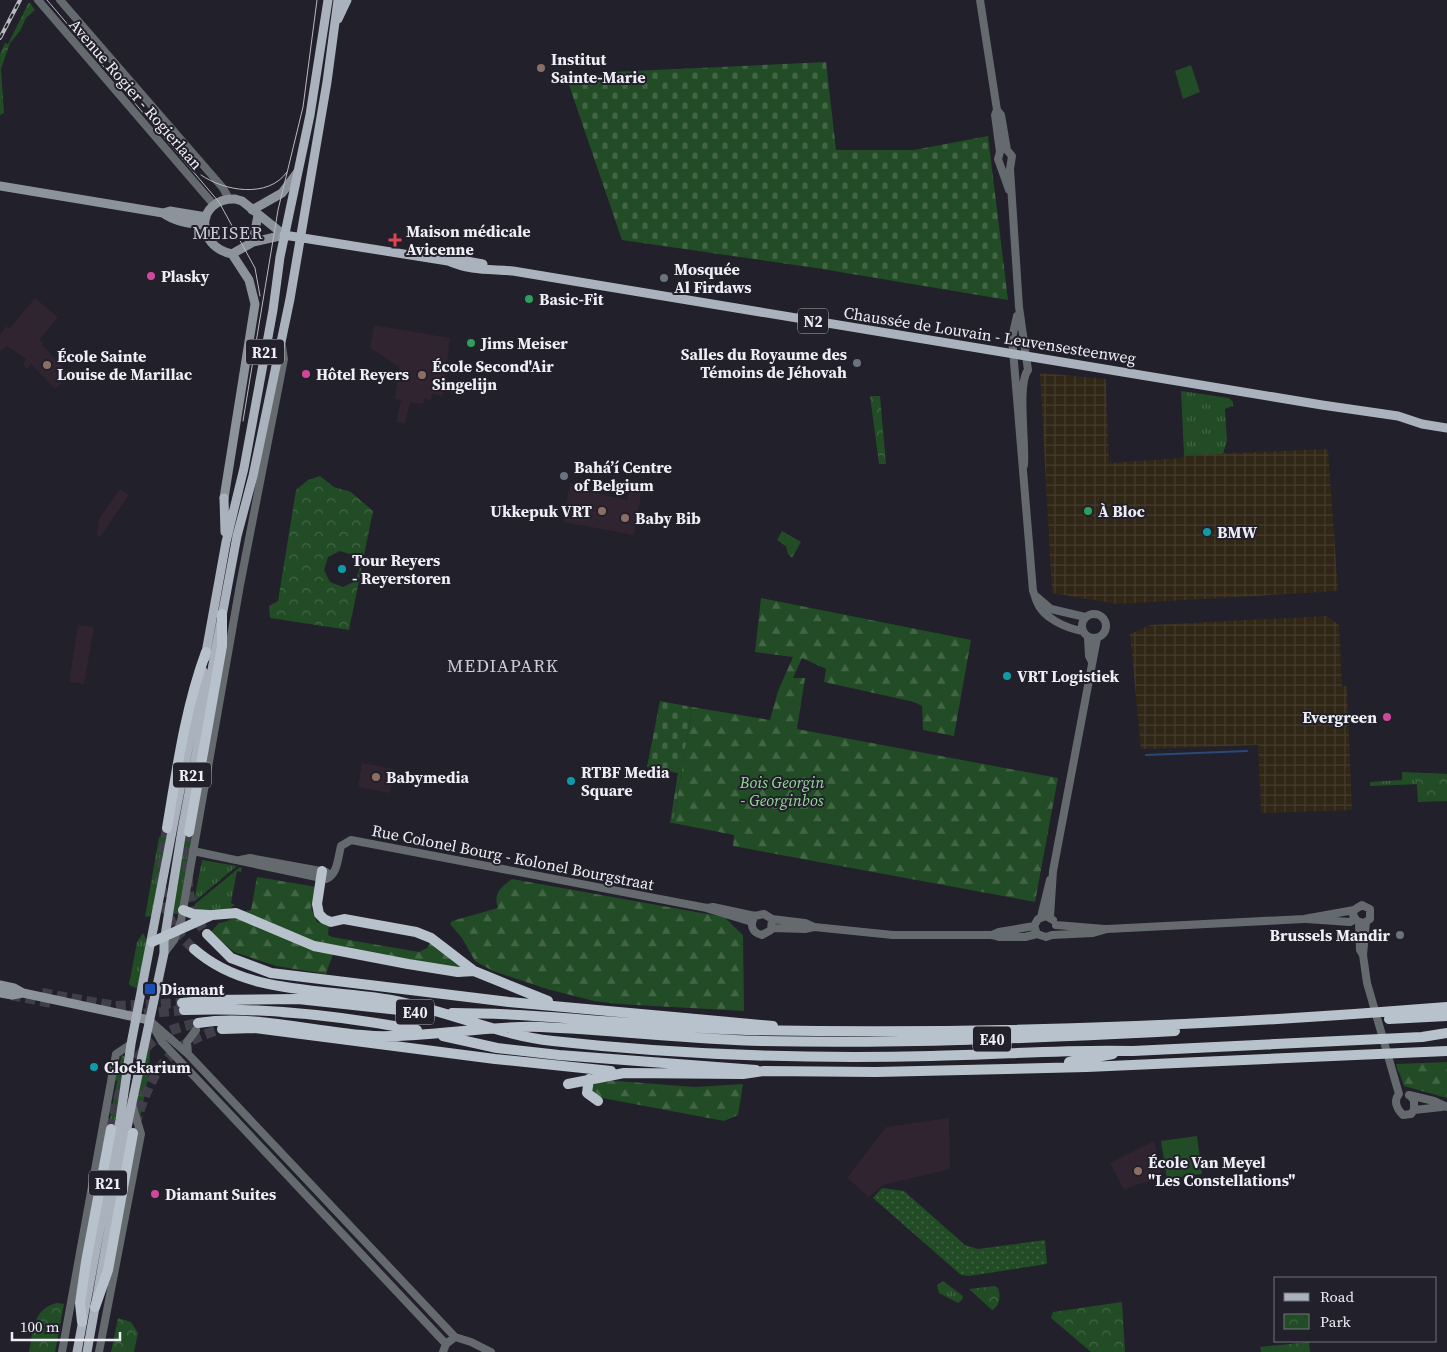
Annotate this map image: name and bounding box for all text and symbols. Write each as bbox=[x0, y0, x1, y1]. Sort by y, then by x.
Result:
street label: Avenue Rogier - Rogierlaan bbox=[64, 14, 208, 174]
place label: Institut Sainte-Marie bbox=[551, 48, 646, 88]
marker: Institut Sainte-Marie bbox=[535, 62, 547, 74]
district label: MEISER bbox=[192, 220, 264, 245]
place label: Maison médicale Avicenne bbox=[406, 220, 531, 260]
marker: Maison médicale Avicenne bbox=[388, 233, 402, 247]
place label: Mosquée Al Firdaws bbox=[674, 258, 752, 298]
place label: Plasky bbox=[161, 265, 210, 287]
marker: Plasky bbox=[145, 270, 157, 282]
marker: Mosquée Al Firdaws bbox=[658, 272, 670, 284]
place label: Basic-Fit bbox=[539, 288, 604, 310]
marker: Basic-Fit bbox=[523, 293, 535, 305]
street label: Chaussée de Louvain - Leuvensesteenweg bbox=[842, 301, 1138, 369]
road number: N2 bbox=[798, 308, 828, 334]
place label: Jims Meiser bbox=[480, 332, 568, 354]
marker: Jims Meiser bbox=[465, 337, 477, 349]
road number: R21 bbox=[246, 340, 284, 364]
place label: Salles du Royaume des Témoins de Jéhovah bbox=[681, 343, 847, 383]
place label: École Sainte Louise de Marillac bbox=[57, 345, 192, 385]
place label: École Second'Air Singelijn bbox=[432, 355, 554, 395]
marker: Salles du Royaume des Témoins de Jéhovah bbox=[851, 357, 863, 369]
marker: École Sainte Louise de Marillac bbox=[41, 359, 53, 371]
place label: Hôtel Reyers bbox=[316, 363, 409, 385]
marker: Hôtel Reyers bbox=[300, 368, 312, 380]
marker: École Second'Air Singelijn bbox=[416, 369, 428, 381]
place label: Bahá’í Centre of Belgium bbox=[574, 456, 672, 496]
marker: Bahá’í Centre of Belgium bbox=[558, 470, 570, 482]
place label: Ukkepuk VRT bbox=[490, 500, 592, 522]
place label: À Bloc bbox=[1098, 500, 1145, 522]
marker: Ukkepuk VRT bbox=[596, 505, 608, 517]
marker: À Bloc bbox=[1082, 505, 1094, 517]
place label: Baby Bib bbox=[635, 507, 701, 529]
marker: Baby Bib bbox=[619, 512, 631, 524]
place label: BMW bbox=[1217, 521, 1258, 543]
marker: BMW bbox=[1201, 526, 1213, 538]
place label: Tour Reyers - Reyerstoren bbox=[352, 549, 451, 589]
marker: Tour Reyers - Reyerstoren bbox=[336, 563, 348, 575]
district label: MEDIAPARK bbox=[447, 653, 559, 678]
place label: VRT Logistiek bbox=[1017, 665, 1119, 687]
marker: VRT Logistiek bbox=[1001, 670, 1013, 682]
place label: Evergreen bbox=[1302, 706, 1377, 728]
marker: Evergreen bbox=[1381, 711, 1393, 723]
place label: RTBF Media Square bbox=[581, 761, 670, 801]
road number: R21 bbox=[173, 762, 211, 788]
place label: Babymedia bbox=[386, 766, 469, 788]
marker: Babymedia bbox=[370, 771, 382, 783]
park label: Bois Georgin - Georginbos bbox=[739, 771, 824, 811]
marker: RTBF Media Square bbox=[565, 775, 577, 787]
street label: Rue Colonel Bourg - Kolonel Bourgstraat bbox=[370, 819, 657, 895]
place label: Brussels Mandir bbox=[1270, 924, 1391, 946]
marker: Brussels Mandir bbox=[1394, 929, 1406, 941]
place label: Diamant bbox=[161, 978, 224, 1000]
marker: Diamant bbox=[143, 982, 157, 996]
road number: E40 bbox=[396, 1000, 434, 1024]
road number: E40 bbox=[973, 1026, 1011, 1052]
place label: Clockarium bbox=[104, 1056, 191, 1078]
marker: Clockarium bbox=[88, 1061, 100, 1073]
place label: École Van Meyel "Les Constellations" bbox=[1148, 1151, 1295, 1191]
marker: École Van Meyel "Les Constellations" bbox=[1132, 1165, 1144, 1177]
road number: R21 bbox=[89, 1170, 127, 1196]
place label: Diamant Suites bbox=[165, 1183, 276, 1205]
marker: Diamant Suites bbox=[149, 1188, 161, 1200]
legend bbox=[1274, 1277, 1437, 1342]
text: Road bbox=[1320, 1286, 1354, 1307]
scale bar bbox=[12, 1310, 120, 1342]
text: Park bbox=[1320, 1311, 1352, 1332]
text: 100 m bbox=[20, 1316, 60, 1337]

